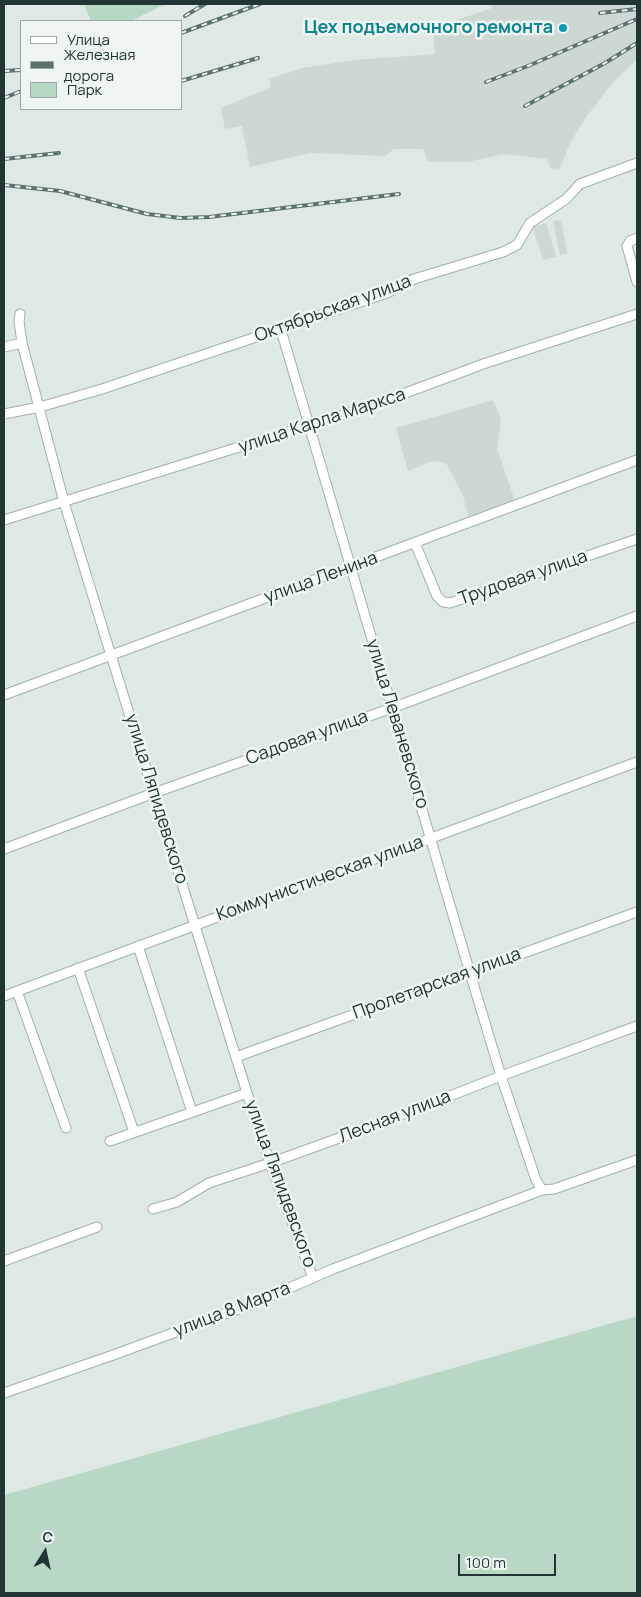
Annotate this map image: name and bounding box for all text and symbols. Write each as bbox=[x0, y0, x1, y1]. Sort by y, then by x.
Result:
place label: Цех подъемочного ремонта bbox=[304, 17, 553, 39]
legend bbox=[20, 20, 182, 110]
marker: Цех подъемочного ремонта bbox=[557, 22, 569, 34]
text: Улица bbox=[67, 29, 110, 50]
text: Железная дорога bbox=[64, 44, 135, 86]
text: Парк bbox=[67, 79, 102, 100]
street label: Октябрьская улица bbox=[252, 271, 414, 347]
street label: улица Карла Маркса bbox=[236, 384, 408, 458]
street label: Трудовая улица bbox=[456, 546, 590, 610]
street label: улица Ленина bbox=[261, 547, 381, 609]
street label: улица Леваневского bbox=[361, 637, 433, 811]
street label: Садовая улица bbox=[243, 706, 371, 770]
street label: улица Ляпидевского bbox=[120, 711, 192, 887]
street label: Коммунистическая улица bbox=[214, 831, 426, 927]
street label: Пролетарская улица bbox=[350, 944, 524, 1024]
street label: Лесная улица bbox=[336, 1086, 454, 1148]
street label: улица Ляпидевского bbox=[240, 1097, 320, 1271]
street label: улица 8 Марта bbox=[171, 1278, 293, 1342]
text: С bbox=[41, 1526, 54, 1547]
north arrow bbox=[20, 1527, 70, 1577]
scale bar bbox=[461, 1544, 558, 1576]
text: 100 m bbox=[466, 1552, 506, 1573]

